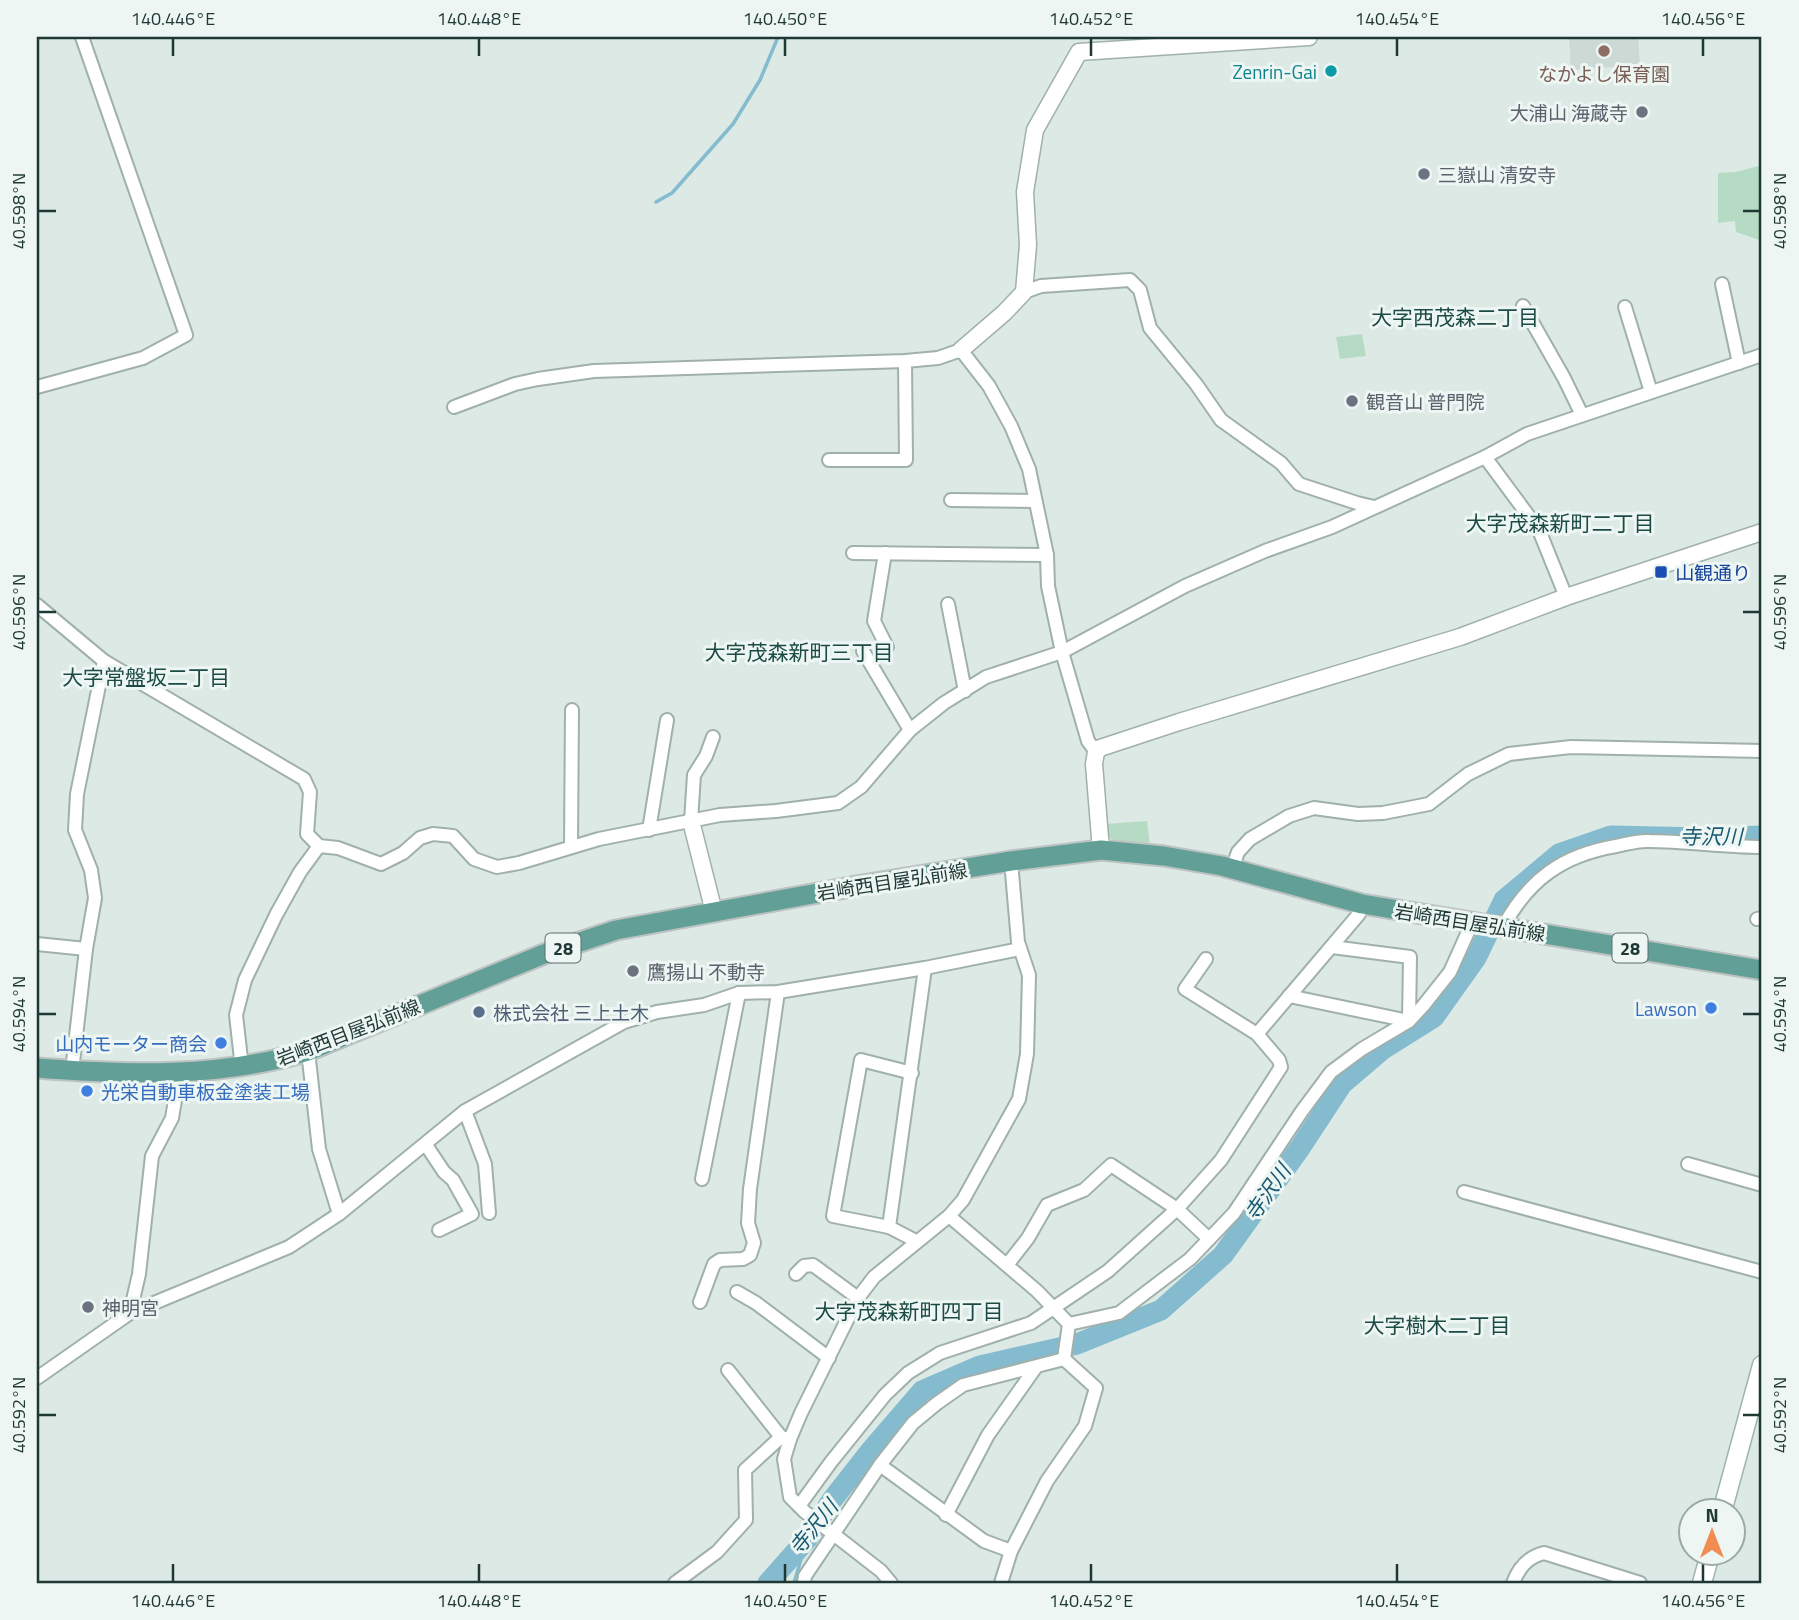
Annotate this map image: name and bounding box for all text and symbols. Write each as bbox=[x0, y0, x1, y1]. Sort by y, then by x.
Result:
text: 140.446°E bbox=[131, 5, 215, 32]
text: 140.448°E bbox=[437, 5, 521, 32]
text: 140.450°E bbox=[743, 5, 827, 32]
text: 140.452°E bbox=[1049, 5, 1133, 32]
text: 140.454°E bbox=[1355, 5, 1439, 32]
text: 140.456°E bbox=[1661, 5, 1745, 32]
marker: なかよし保育園 bbox=[1596, 43, 1612, 59]
place label: Zenrin-Gai bbox=[1233, 57, 1317, 86]
place label: なかよし保育園 bbox=[1538, 59, 1670, 88]
marker: Zenrin-Gai bbox=[1323, 63, 1339, 79]
place label: 大浦山 海蔵寺 bbox=[1510, 98, 1628, 127]
marker: 大浦山 海蔵寺 bbox=[1634, 104, 1650, 120]
place label: 三嶽山 清安寺 bbox=[1438, 160, 1556, 189]
marker: 三嶽山 清安寺 bbox=[1416, 166, 1432, 182]
text: 40.598°N bbox=[5, 173, 32, 249]
text: 40.598°N bbox=[1766, 173, 1793, 249]
district label: 大字西茂森二丁目 bbox=[1371, 301, 1539, 333]
place label: 観音山 普門院 bbox=[1366, 387, 1484, 416]
marker: 観音山 普門院 bbox=[1344, 393, 1360, 409]
district label: 大字茂森新町二丁目 bbox=[1466, 507, 1655, 539]
place label: 山観通り bbox=[1675, 558, 1751, 587]
marker: 山観通り bbox=[1653, 564, 1669, 580]
text: 40.596°N bbox=[5, 574, 32, 650]
text: 40.596°N bbox=[1766, 574, 1793, 650]
district label: 大字茂森新町三丁目 bbox=[705, 636, 894, 668]
district label: 大字常盤坂二丁目 bbox=[62, 661, 230, 693]
water label: 寺沢川 bbox=[1680, 820, 1744, 852]
street label: 岩崎西目屋弘前線 bbox=[815, 855, 969, 907]
street label: 岩崎西目屋弘前線 bbox=[1393, 896, 1547, 948]
road number: 28 bbox=[546, 933, 580, 962]
road number: 28 bbox=[1612, 933, 1648, 962]
place label: 鷹揚山 不動寺 bbox=[647, 957, 765, 986]
marker: 鷹揚山 不動寺 bbox=[625, 963, 641, 979]
text: 40.594°N bbox=[5, 976, 32, 1052]
text: 40.594°N bbox=[1766, 976, 1793, 1052]
street label: 岩崎西目屋弘前線 bbox=[272, 991, 424, 1073]
place label: Lawson bbox=[1635, 994, 1697, 1023]
place label: 株式会社 三上土木 bbox=[493, 998, 649, 1027]
marker: Lawson bbox=[1703, 1000, 1719, 1016]
marker: 株式会社 三上土木 bbox=[471, 1004, 487, 1020]
place label: 山内モーター商会 bbox=[55, 1029, 207, 1058]
marker: 山内モーター商会 bbox=[213, 1035, 229, 1051]
place label: 光栄自動車板金塗装工場 bbox=[101, 1077, 310, 1106]
marker: 光栄自動車板金塗装工場 bbox=[79, 1083, 95, 1099]
water label: 寺沢川 bbox=[1236, 1155, 1299, 1227]
place label: 神明宮 bbox=[102, 1293, 159, 1322]
district label: 大字茂森新町四丁目 bbox=[815, 1295, 1004, 1327]
marker: 神明宮 bbox=[80, 1299, 96, 1315]
district label: 大字樹木二丁目 bbox=[1364, 1309, 1511, 1341]
text: 40.592°N bbox=[5, 1377, 32, 1453]
text: 40.592°N bbox=[1766, 1377, 1793, 1453]
water label: 寺沢川 bbox=[781, 1491, 847, 1562]
north arrow bbox=[1676, 1498, 1746, 1568]
text: N bbox=[1705, 1500, 1719, 1529]
text: 140.446°E bbox=[131, 1587, 215, 1614]
text: 140.448°E bbox=[437, 1587, 521, 1614]
text: 140.450°E bbox=[743, 1587, 827, 1614]
text: 140.452°E bbox=[1049, 1587, 1133, 1614]
text: 140.454°E bbox=[1355, 1587, 1439, 1614]
text: 140.456°E bbox=[1661, 1587, 1745, 1614]

